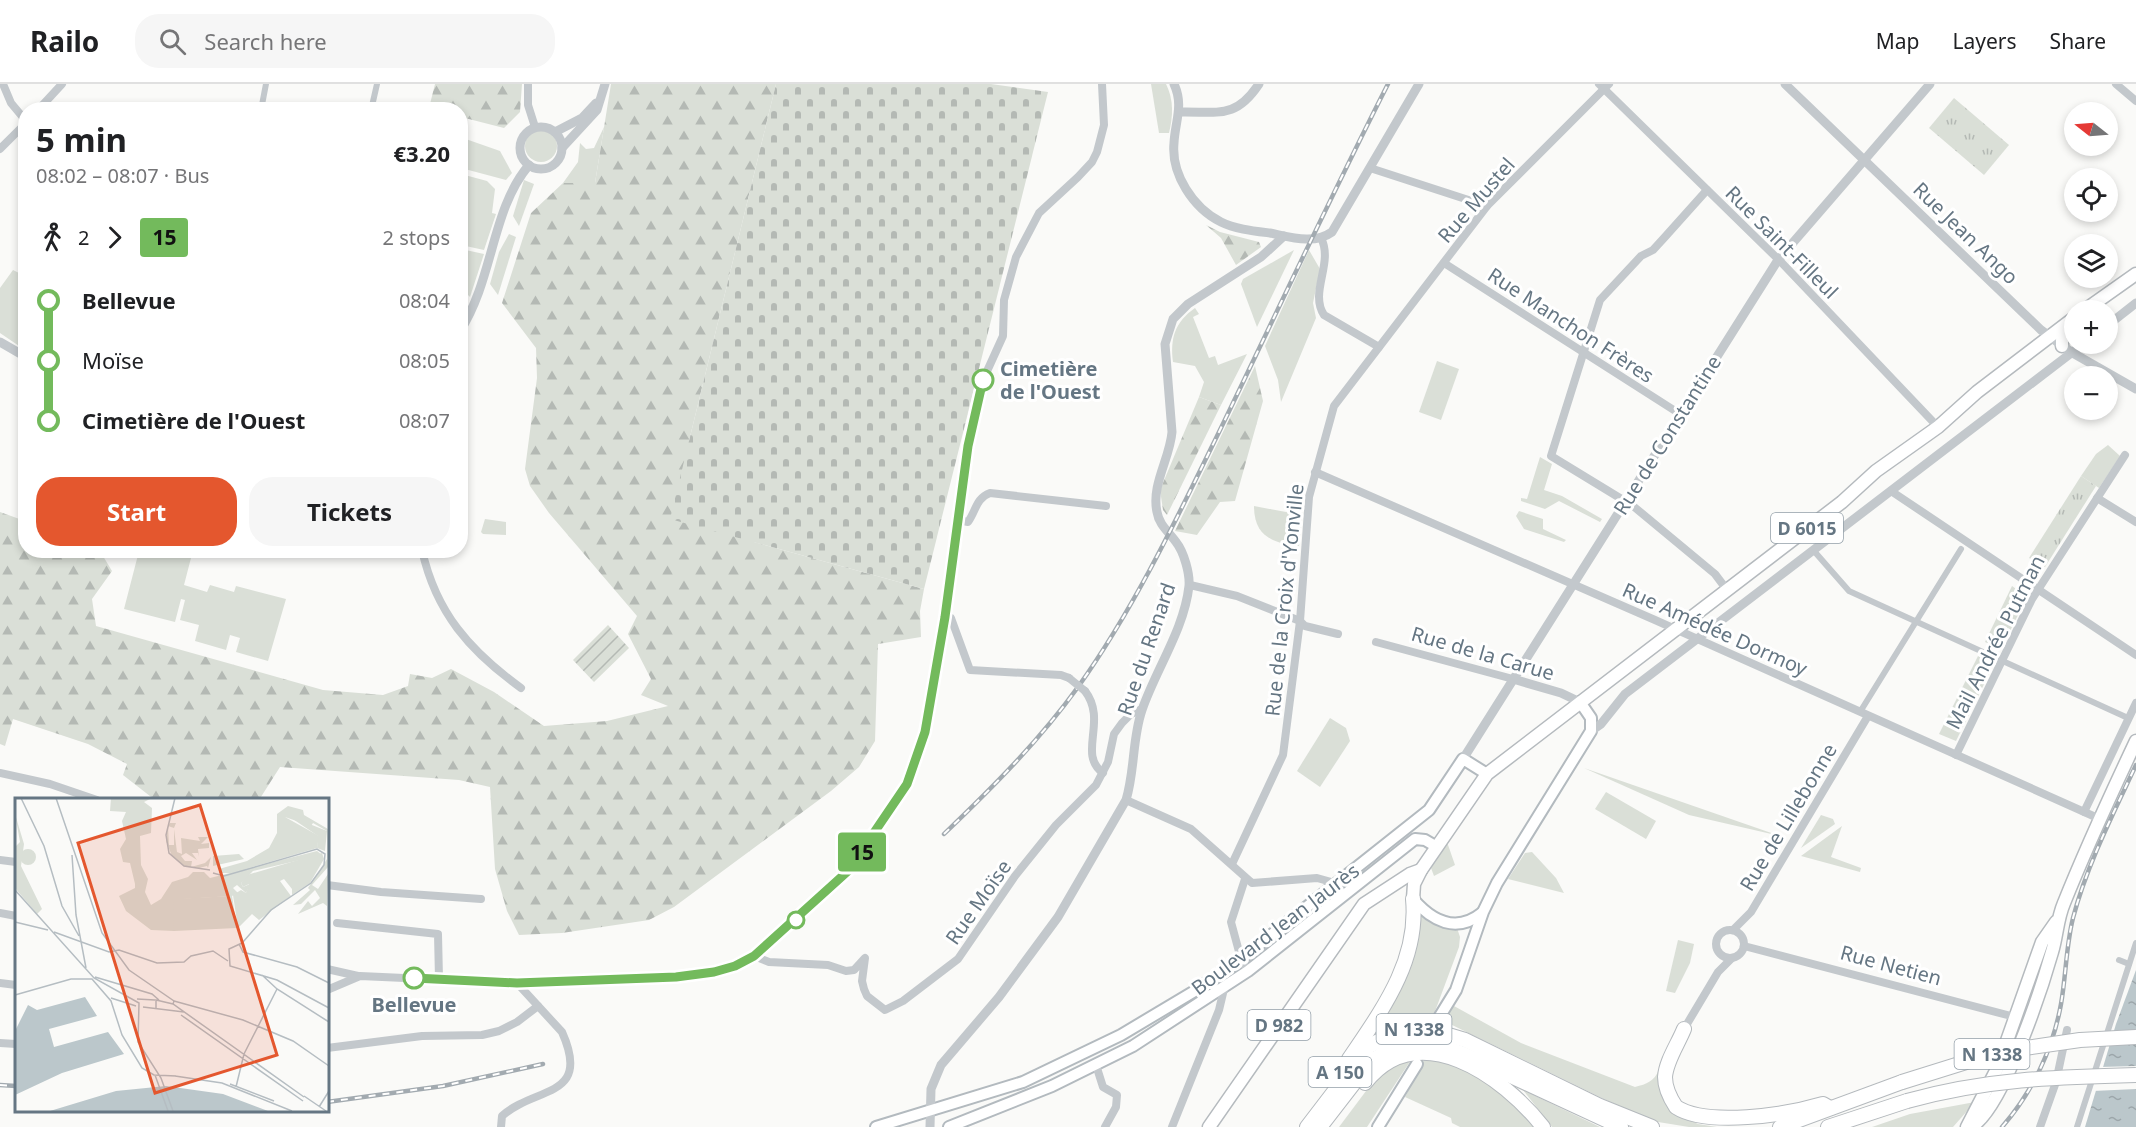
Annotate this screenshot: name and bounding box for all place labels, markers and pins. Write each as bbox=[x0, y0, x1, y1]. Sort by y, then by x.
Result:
place label: Cimetière de l'Ouest bbox=[1000, 355, 1101, 405]
marker: Cimetière de l'Ouest bbox=[972, 369, 994, 391]
unlabelled marker bbox=[787, 911, 805, 929]
marker: Bellevue bbox=[403, 967, 425, 989]
place label: Bellevue bbox=[371, 991, 457, 1018]

